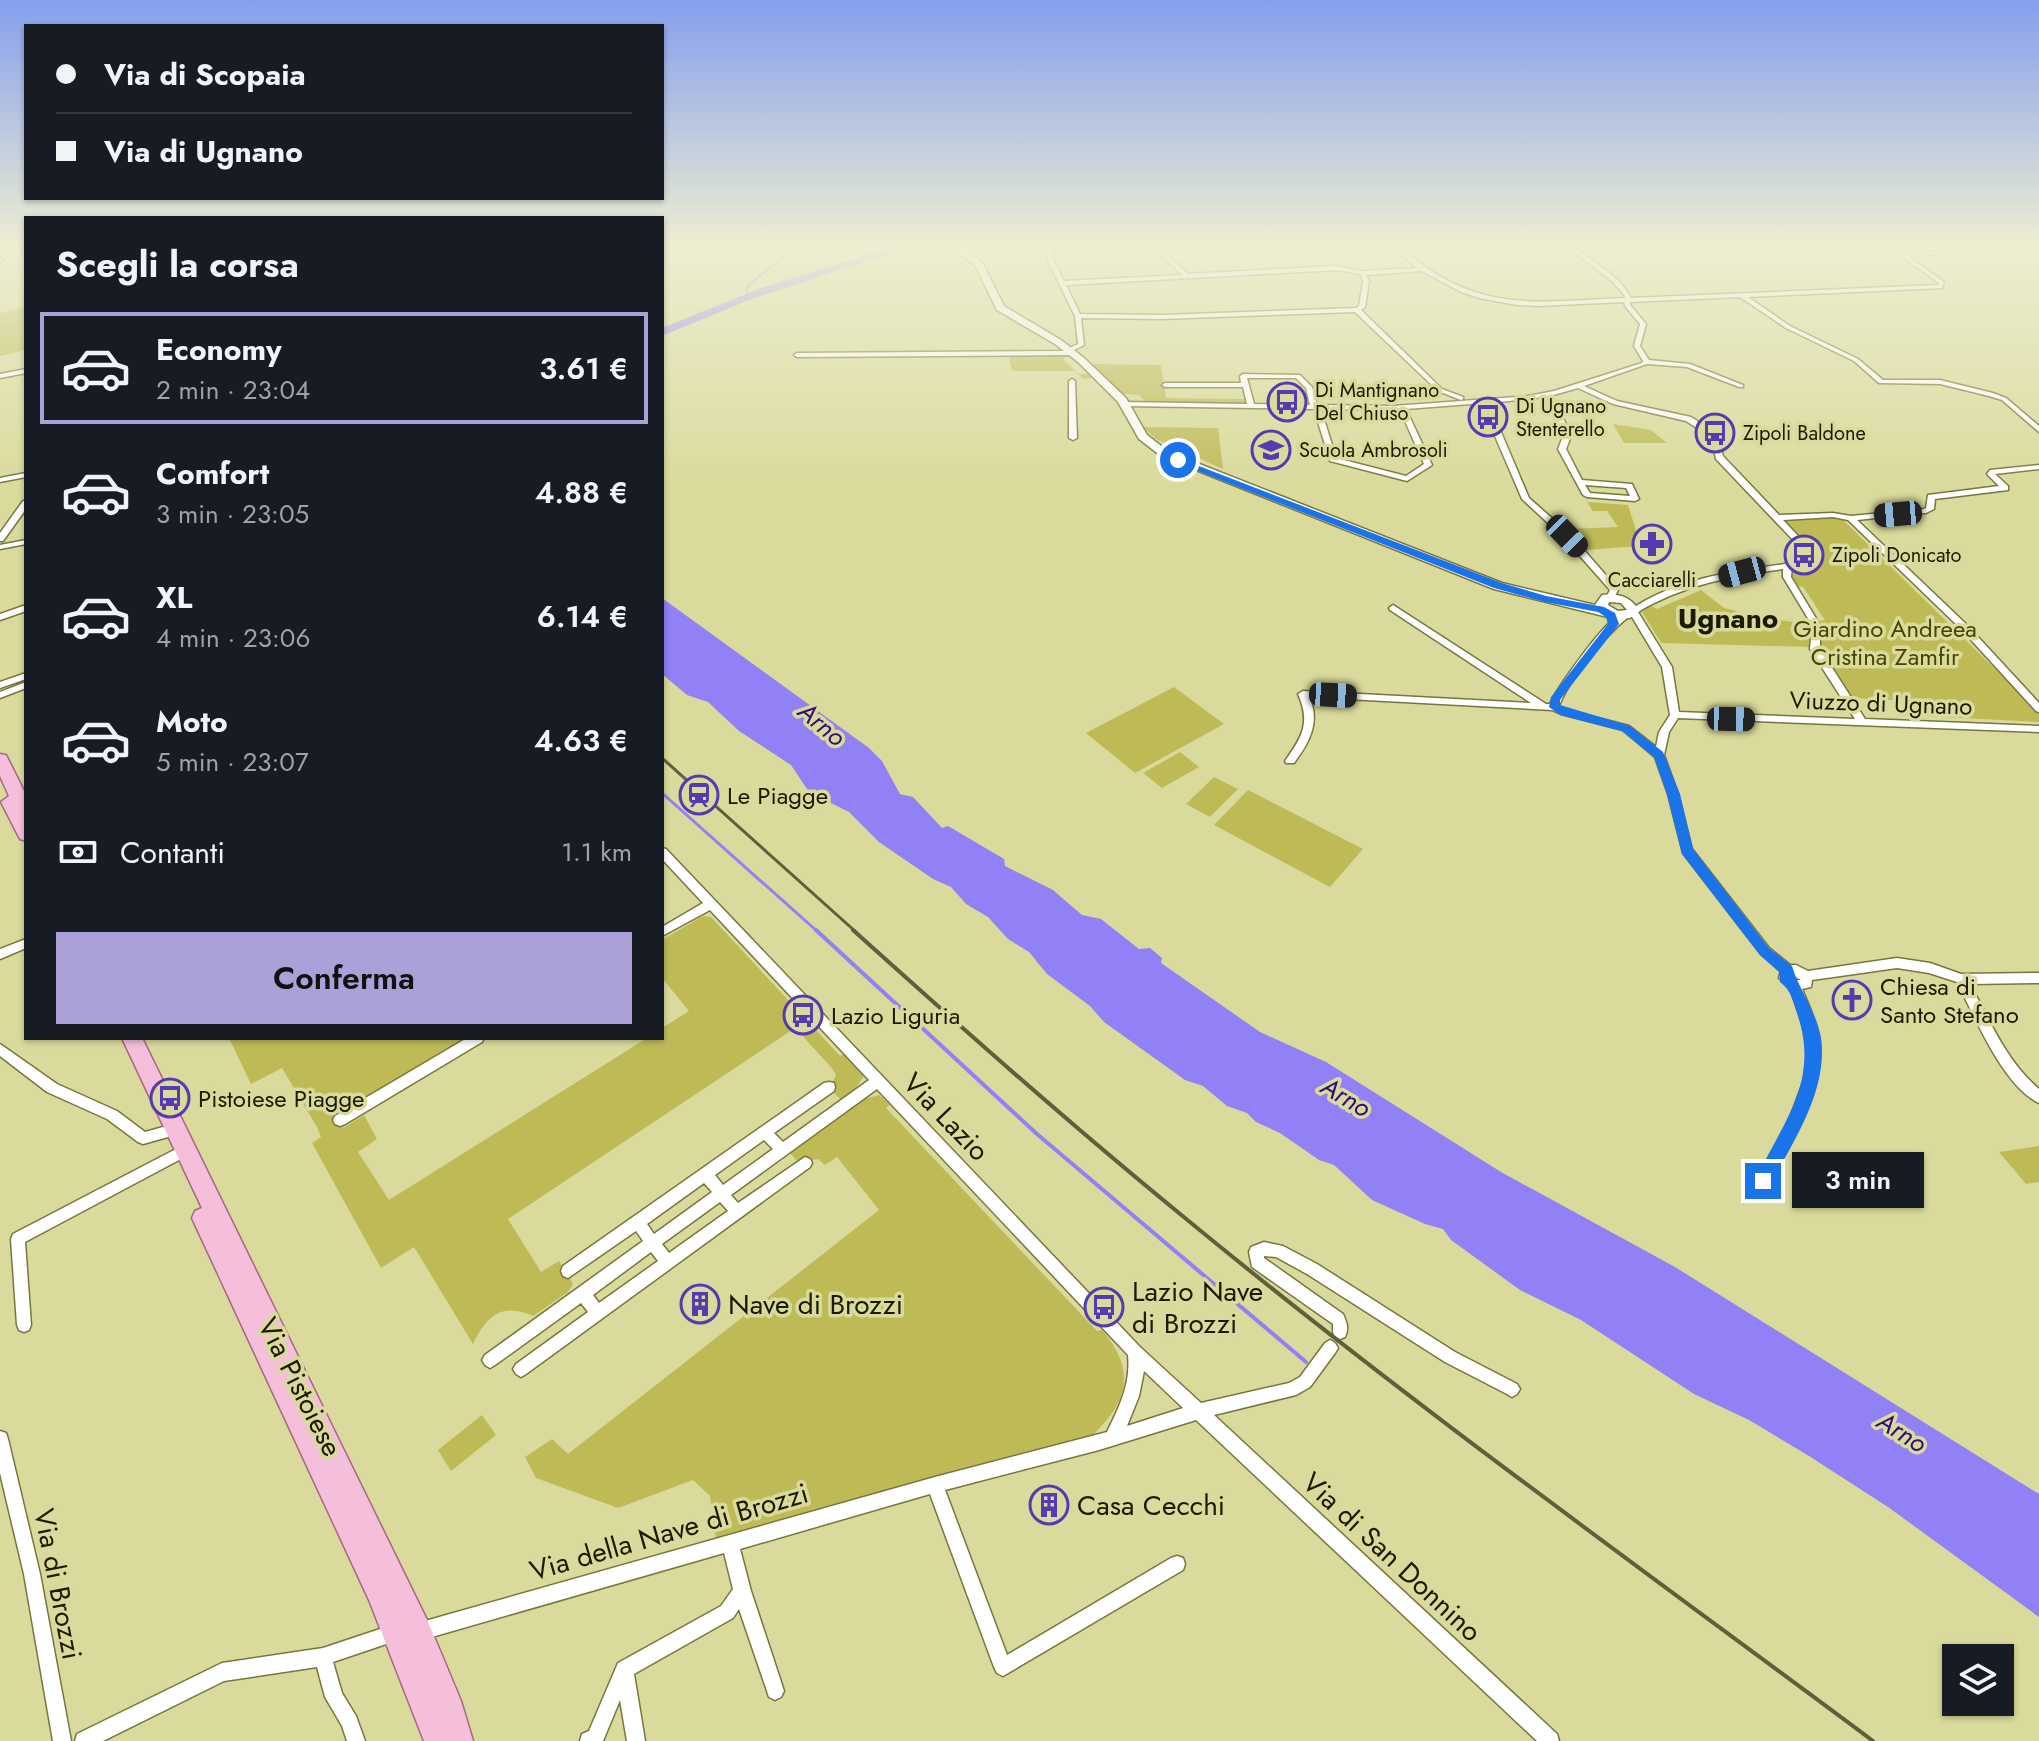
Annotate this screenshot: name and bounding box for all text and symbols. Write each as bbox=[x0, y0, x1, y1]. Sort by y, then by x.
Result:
text: Via di Scopaia bbox=[104, 53, 306, 96]
text: Via di Ugnano bbox=[104, 130, 303, 173]
text: Scegli la corsa bbox=[56, 238, 299, 290]
text: Economy bbox=[156, 328, 282, 371]
icon: car bbox=[60, 332, 132, 404]
text: 3.61 € bbox=[539, 347, 628, 390]
text: 2 min · 23:04 bbox=[156, 371, 310, 409]
place label: Di Mantignano Del Chiuso bbox=[1315, 376, 1439, 428]
bus stop icon: Di Mantignano Del Chiuso bbox=[1266, 381, 1308, 423]
place label: Di Ugnano Stenterello bbox=[1516, 392, 1606, 444]
bus stop icon: Di Ugnano Stenterello bbox=[1467, 396, 1509, 438]
bus stop icon: Zipoli Baldone bbox=[1694, 412, 1736, 454]
place label: Zipoli Baldone bbox=[1743, 419, 1866, 448]
school or university icon: Scuola Ambrosoli bbox=[1250, 429, 1292, 471]
place label: Scuola Ambrosoli bbox=[1299, 436, 1448, 465]
route start bbox=[1160, 442, 1196, 478]
text: Comfort bbox=[156, 452, 269, 495]
icon: car bbox=[60, 456, 132, 528]
text: 4.88 € bbox=[535, 471, 628, 514]
text: 3 min · 23:05 bbox=[156, 495, 309, 533]
car bbox=[1873, 500, 1923, 528]
car bbox=[1542, 510, 1592, 562]
pharmacy icon: Cacciarelli bbox=[1631, 523, 1673, 565]
bus stop icon: Zipoli Donicato bbox=[1783, 534, 1825, 576]
place label: Zipoli Donicato bbox=[1832, 541, 1961, 570]
car bbox=[1716, 554, 1768, 590]
place label: Cacciarelli bbox=[1608, 566, 1696, 595]
text: XL bbox=[156, 576, 192, 619]
icon: car bbox=[60, 580, 132, 652]
text: 6.14 € bbox=[537, 595, 628, 638]
district label: Ugnano bbox=[1678, 598, 1778, 639]
park label: Giardino Andreea Cristina Zamfir bbox=[1793, 611, 1977, 674]
text: 4 min · 23:06 bbox=[156, 619, 310, 657]
car bbox=[1308, 682, 1358, 708]
street label: Viuzzo di Ugnano bbox=[1789, 682, 1973, 724]
water label: Arno bbox=[789, 692, 854, 756]
text: Moto bbox=[156, 700, 228, 743]
icon: car bbox=[60, 704, 132, 776]
car bbox=[1707, 707, 1755, 731]
text: 4.63 € bbox=[534, 719, 628, 762]
text: 5 min · 23:07 bbox=[156, 743, 309, 781]
station icon: Le Piagge bbox=[678, 774, 720, 816]
place label: Le Piagge bbox=[727, 778, 828, 813]
icon: cash bbox=[56, 830, 100, 874]
text: Contanti bbox=[120, 831, 225, 874]
text: 1.1 km bbox=[561, 833, 632, 871]
button: Conferma bbox=[56, 932, 632, 1024]
place label: Chiesa di Santo Stefano bbox=[1880, 969, 2019, 1032]
church icon: Chiesa di Santo Stefano bbox=[1831, 979, 1873, 1021]
bus stop icon: Lazio Liguria bbox=[782, 994, 824, 1036]
place label: Lazio Liguria bbox=[831, 998, 960, 1033]
street label: Via Lazio bbox=[893, 1063, 999, 1171]
water label: Arno bbox=[1313, 1067, 1378, 1127]
bus stop icon: Pistoiese Piagge bbox=[149, 1077, 191, 1119]
place label: Pistoiese Piagge bbox=[198, 1081, 364, 1116]
callout: 3 min bbox=[1791, 1153, 1923, 1209]
text: 3 min bbox=[1825, 1161, 1891, 1199]
route end bbox=[1745, 1163, 1781, 1199]
place label: Lazio Nave di Brozzi bbox=[1132, 1271, 1263, 1344]
building icon: Nave di Brozzi bbox=[679, 1283, 721, 1325]
place label: Nave di Brozzi bbox=[728, 1284, 903, 1325]
bus stop icon: Lazio Nave di Brozzi bbox=[1083, 1286, 1125, 1328]
street label: Via Pistoiese bbox=[247, 1310, 353, 1464]
water label: Arno bbox=[1869, 1401, 1934, 1462]
street label: Via di San Donnino bbox=[1293, 1463, 1491, 1651]
street label: Via della Nave di Brozzi bbox=[525, 1473, 813, 1591]
building icon: Casa Cecchi bbox=[1028, 1484, 1070, 1526]
place label: Casa Cecchi bbox=[1077, 1485, 1225, 1526]
street label: Via di Brozzi bbox=[23, 1505, 93, 1663]
map controls bbox=[1942, 1644, 2014, 1716]
button: layers bbox=[1942, 1644, 2014, 1716]

